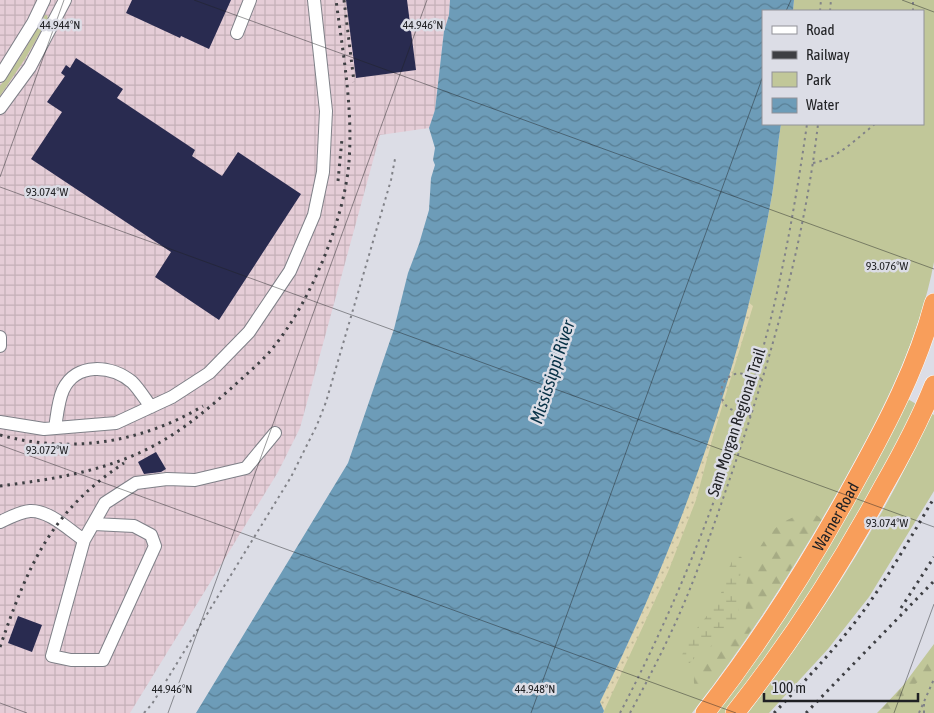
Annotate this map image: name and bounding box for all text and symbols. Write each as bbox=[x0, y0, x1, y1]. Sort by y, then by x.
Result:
legend bbox=[762, 10, 924, 125]
text: 44.944°N bbox=[40, 18, 80, 32]
text: 44.946°N bbox=[403, 18, 443, 32]
text: Road bbox=[806, 21, 835, 38]
text: Railway bbox=[806, 46, 850, 63]
text: Park bbox=[806, 71, 831, 88]
text: Water bbox=[806, 96, 839, 113]
text: 93.074°W bbox=[26, 185, 68, 199]
text: 93.076°W bbox=[866, 259, 908, 273]
water label: Mississippi River bbox=[525, 317, 579, 426]
street label: Sam Morgan Regional Trail bbox=[703, 345, 770, 499]
text: 93.072°W bbox=[26, 443, 68, 457]
street label: Warner Road bbox=[809, 479, 862, 554]
text: 93.074°W bbox=[866, 516, 908, 530]
scale bar bbox=[764, 670, 918, 702]
text: 100 m bbox=[772, 679, 806, 696]
text: 44.946°N bbox=[152, 682, 192, 696]
text: 44.948°N bbox=[515, 682, 555, 696]

